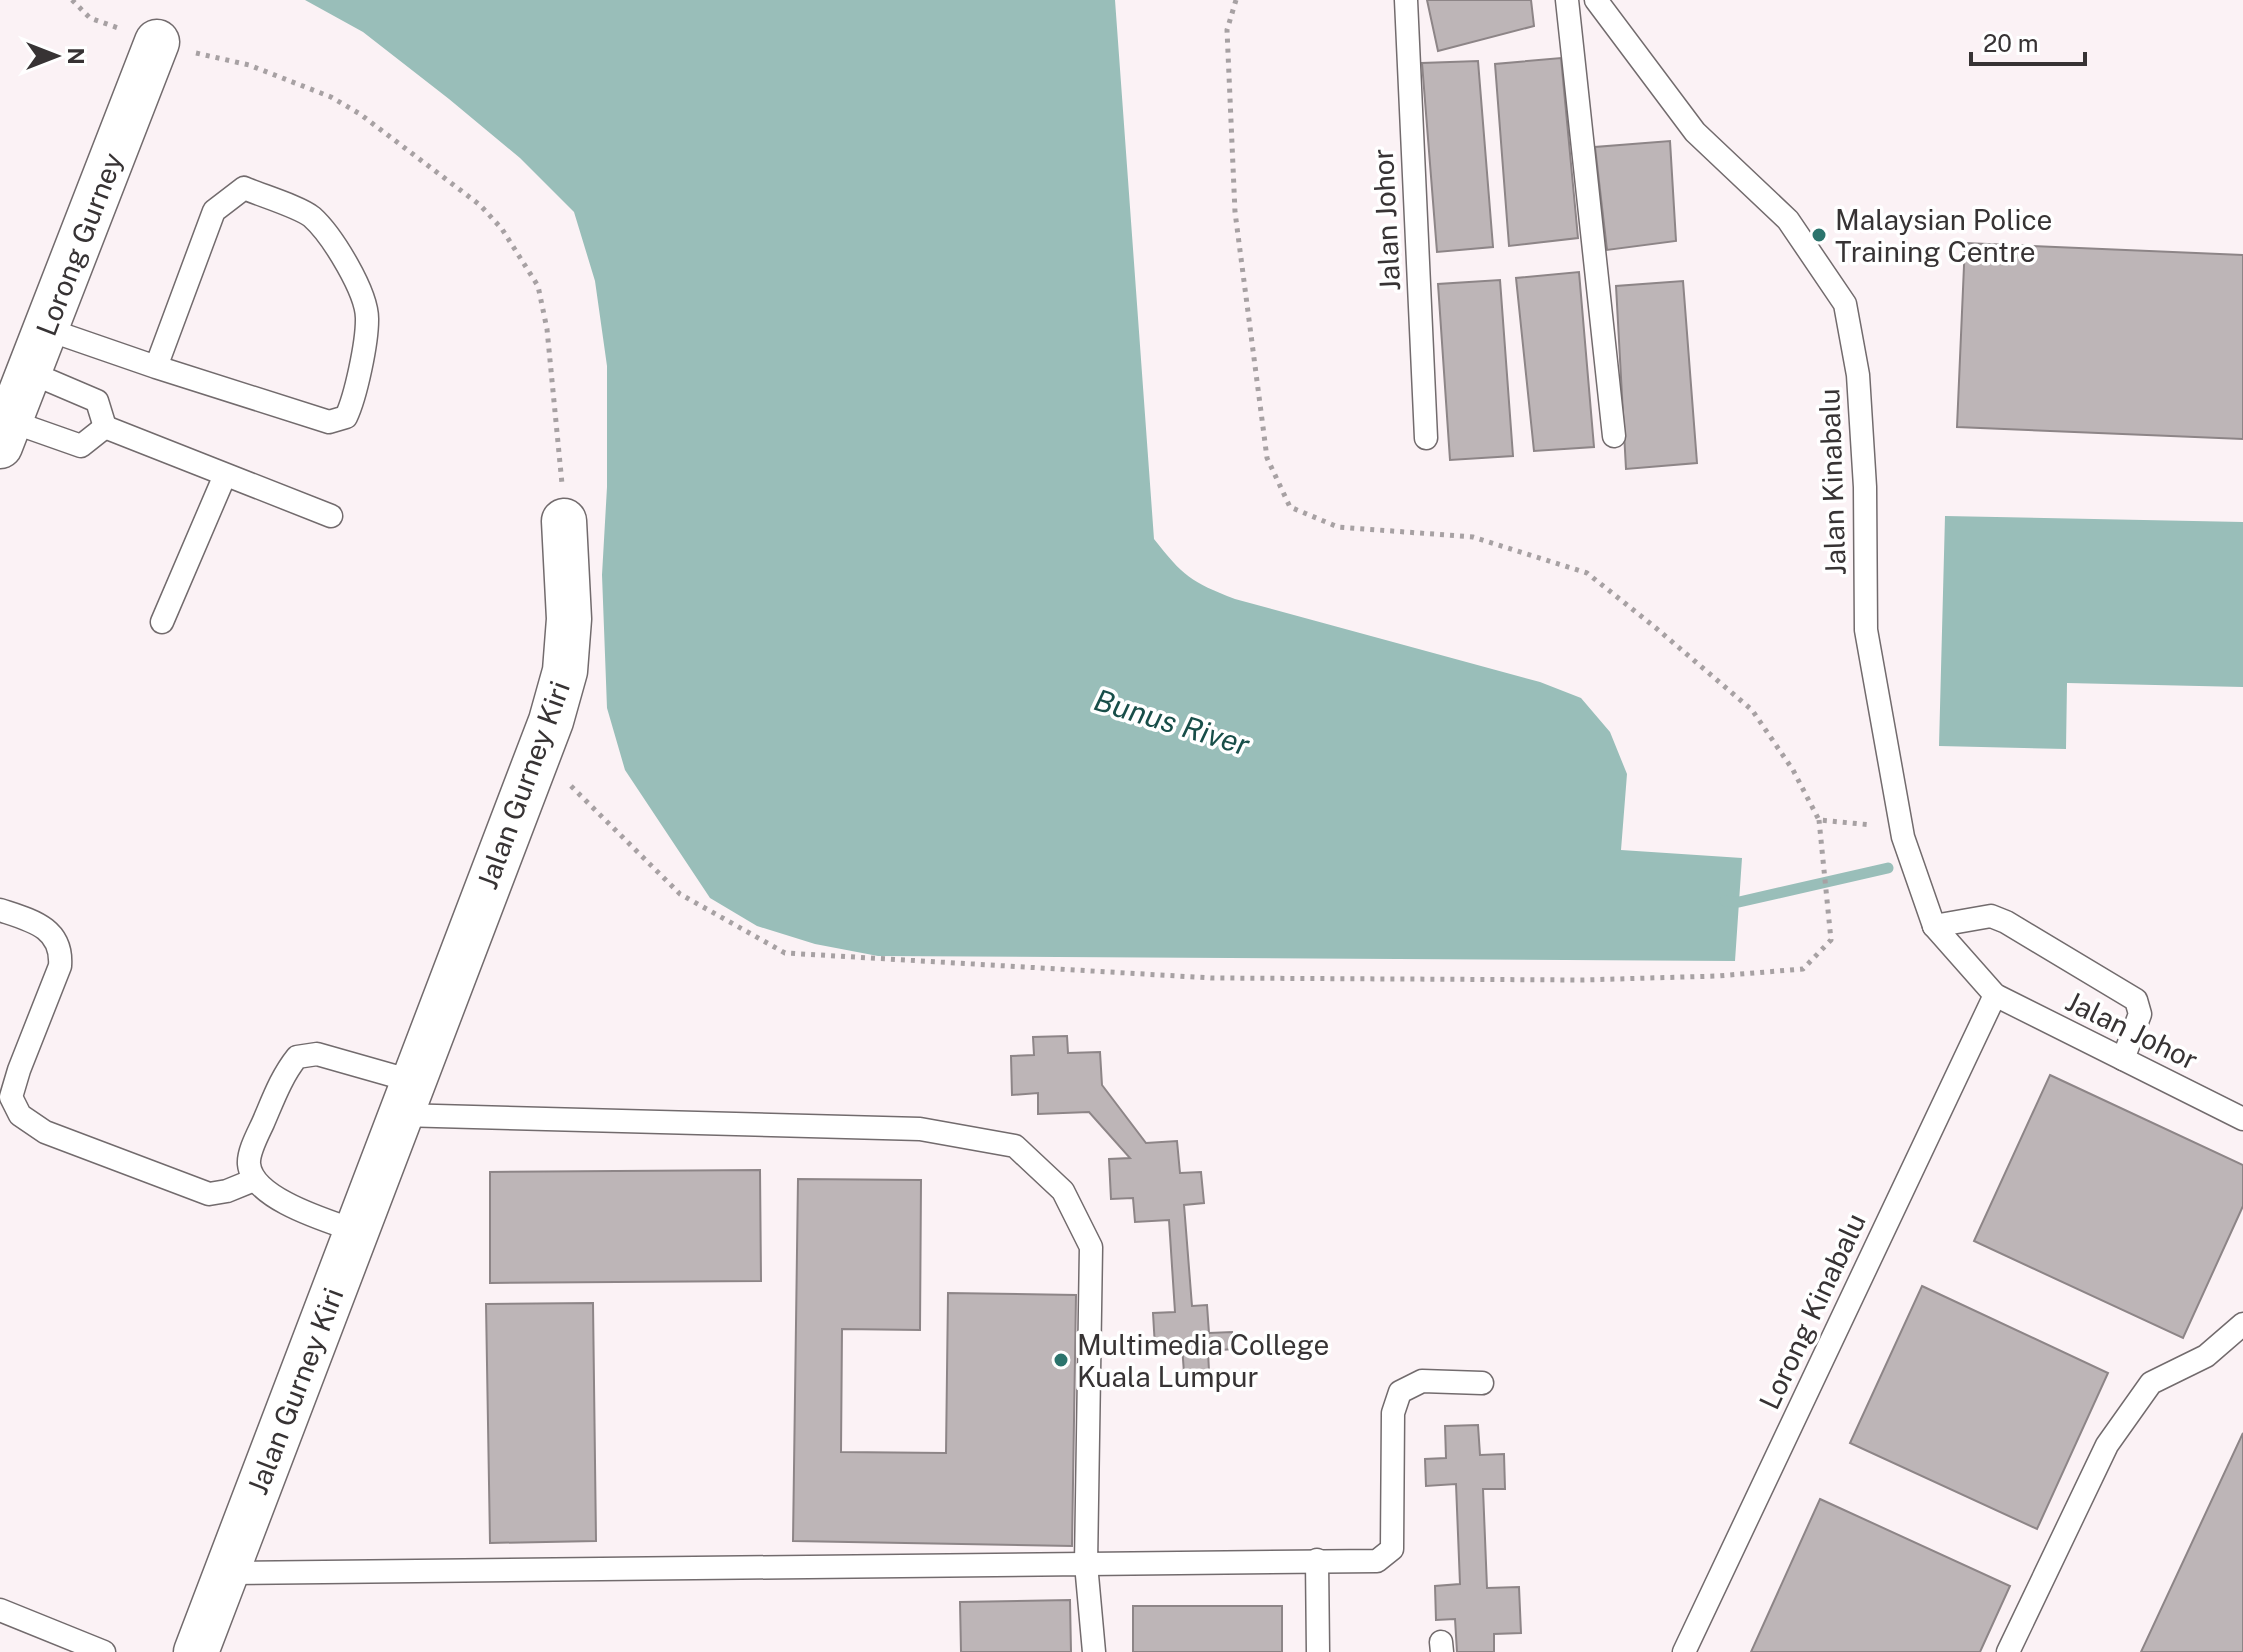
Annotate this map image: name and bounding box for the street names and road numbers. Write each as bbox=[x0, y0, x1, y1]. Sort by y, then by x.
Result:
street label: Lorong Gurney bbox=[29, 148, 129, 340]
street label: Jalan Johor bbox=[1366, 148, 1406, 292]
street label: Jalan Kinabalu bbox=[1812, 388, 1852, 576]
street label: Jalan Gurney Kiri bbox=[470, 677, 576, 893]
street label: Jalan Johor bbox=[2061, 984, 2203, 1076]
street label: Lorong Kinabalu bbox=[1752, 1208, 1872, 1414]
street label: Jalan Gurney Kiri bbox=[240, 1283, 350, 1499]

